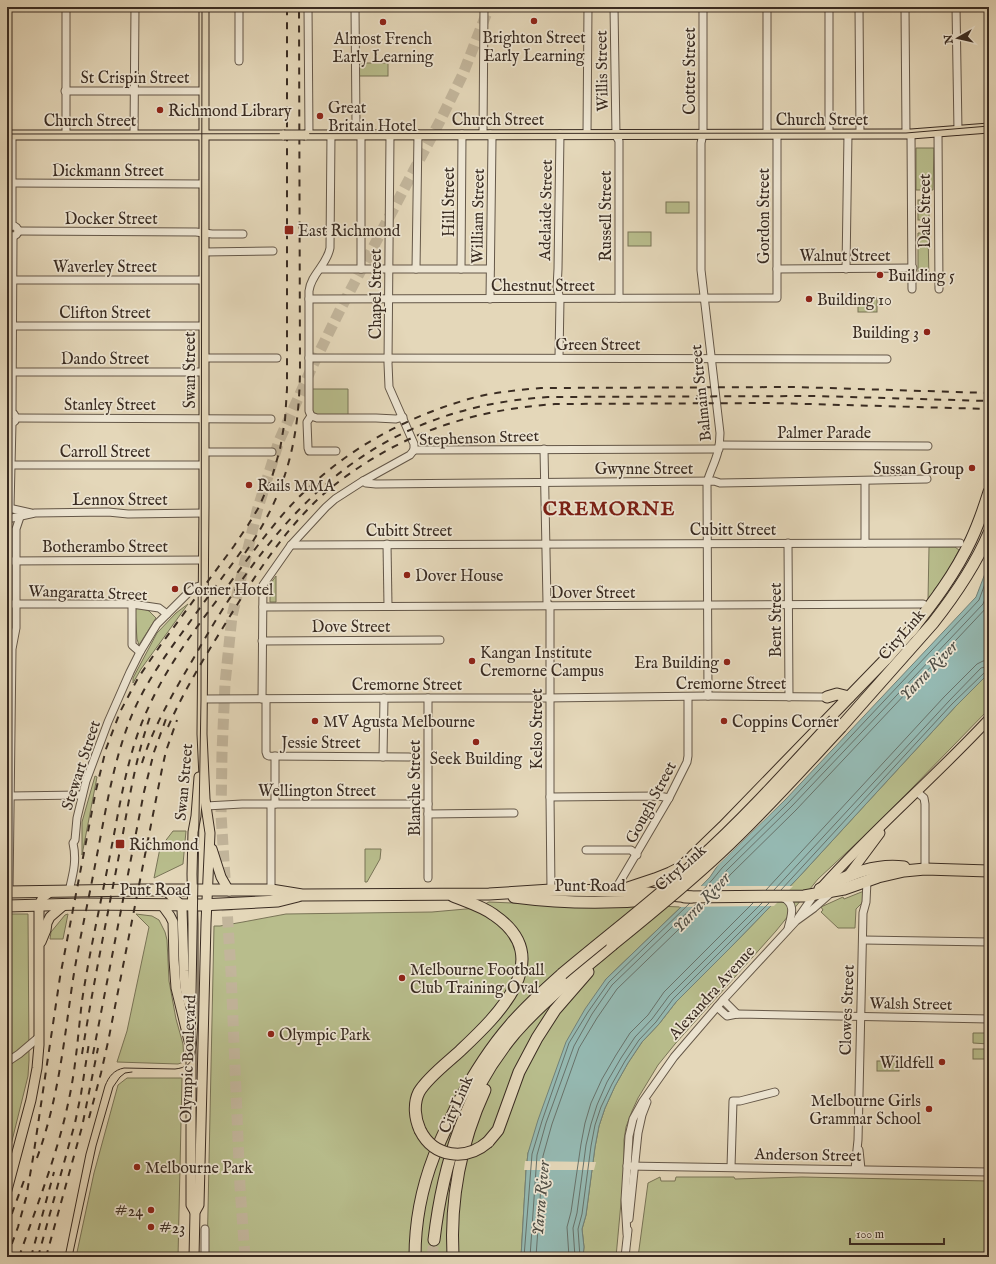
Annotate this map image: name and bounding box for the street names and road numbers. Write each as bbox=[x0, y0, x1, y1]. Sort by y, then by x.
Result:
street label: Cotter Street bbox=[681, 27, 701, 115]
street label: Willis Street bbox=[592, 30, 614, 112]
street label: St Crispin Street bbox=[81, 69, 190, 89]
street label: Church Street bbox=[452, 111, 545, 131]
street label: Church Street bbox=[776, 111, 869, 131]
street label: Church Street bbox=[44, 112, 137, 132]
street label: Adelaide Street bbox=[536, 159, 558, 262]
street label: Dickmann Street bbox=[52, 162, 165, 182]
street label: Hill Street bbox=[440, 166, 460, 237]
street label: Gordon Street bbox=[755, 167, 775, 264]
street label: William Street bbox=[468, 168, 490, 264]
street label: Russell Street bbox=[597, 170, 617, 262]
street label: Dale Street bbox=[916, 173, 936, 248]
street label: Docker Street bbox=[64, 210, 158, 230]
street label: Walnut Street bbox=[800, 247, 891, 267]
street label: Chapel Street bbox=[367, 248, 387, 339]
street label: Waverley Street bbox=[53, 258, 158, 278]
street label: Chestnut Street bbox=[491, 277, 595, 297]
street label: Clifton Street bbox=[59, 304, 151, 324]
street label: Swan Street bbox=[181, 331, 201, 409]
street label: Green Street bbox=[555, 336, 641, 356]
street label: Balmain Street bbox=[687, 343, 717, 442]
street label: Dando Street bbox=[61, 350, 150, 370]
street label: Stanley Street bbox=[64, 396, 156, 416]
street label: Palmer Parade bbox=[777, 424, 871, 444]
street label: Stephenson Street bbox=[419, 427, 540, 451]
street label: Carroll Street bbox=[60, 443, 151, 463]
street label: Gwynne Street bbox=[595, 460, 694, 480]
street label: Lennox Street bbox=[72, 491, 168, 511]
street label: Cubitt Street bbox=[690, 521, 777, 541]
street label: Cubitt Street bbox=[366, 522, 453, 542]
street label: Botherambo Street bbox=[42, 538, 169, 558]
street label: Wangaratta Street bbox=[28, 582, 148, 606]
street label: Bent Street bbox=[767, 582, 787, 658]
street label: Dover Street bbox=[551, 584, 636, 604]
street label: CityLink bbox=[875, 605, 930, 665]
street label: Dove Street bbox=[312, 618, 391, 638]
street label: Cremorne Street bbox=[676, 675, 787, 695]
street label: Cremorne Street bbox=[352, 676, 463, 696]
street label: Kelso Street bbox=[528, 688, 548, 769]
street label: Stewart Street bbox=[58, 718, 106, 813]
street label: Jessie Street bbox=[279, 734, 361, 754]
street label: Blanche Street bbox=[406, 739, 426, 836]
street label: Swan Street bbox=[172, 742, 198, 821]
street label: Gough Street bbox=[622, 758, 682, 847]
street label: Wellington Street bbox=[258, 782, 376, 802]
street label: CityLink bbox=[652, 841, 711, 896]
street label: Punt Road bbox=[554, 877, 626, 897]
street label: Punt Road bbox=[119, 881, 191, 901]
street label: Alexandra Avenue bbox=[664, 942, 760, 1045]
street label: Clowes Street bbox=[836, 964, 860, 1056]
street label: Olympic Boulevard bbox=[177, 994, 201, 1124]
street label: Walsh Street bbox=[869, 994, 953, 1016]
street label: CityLink bbox=[435, 1072, 479, 1137]
street label: Anderson Street bbox=[753, 1145, 862, 1167]

